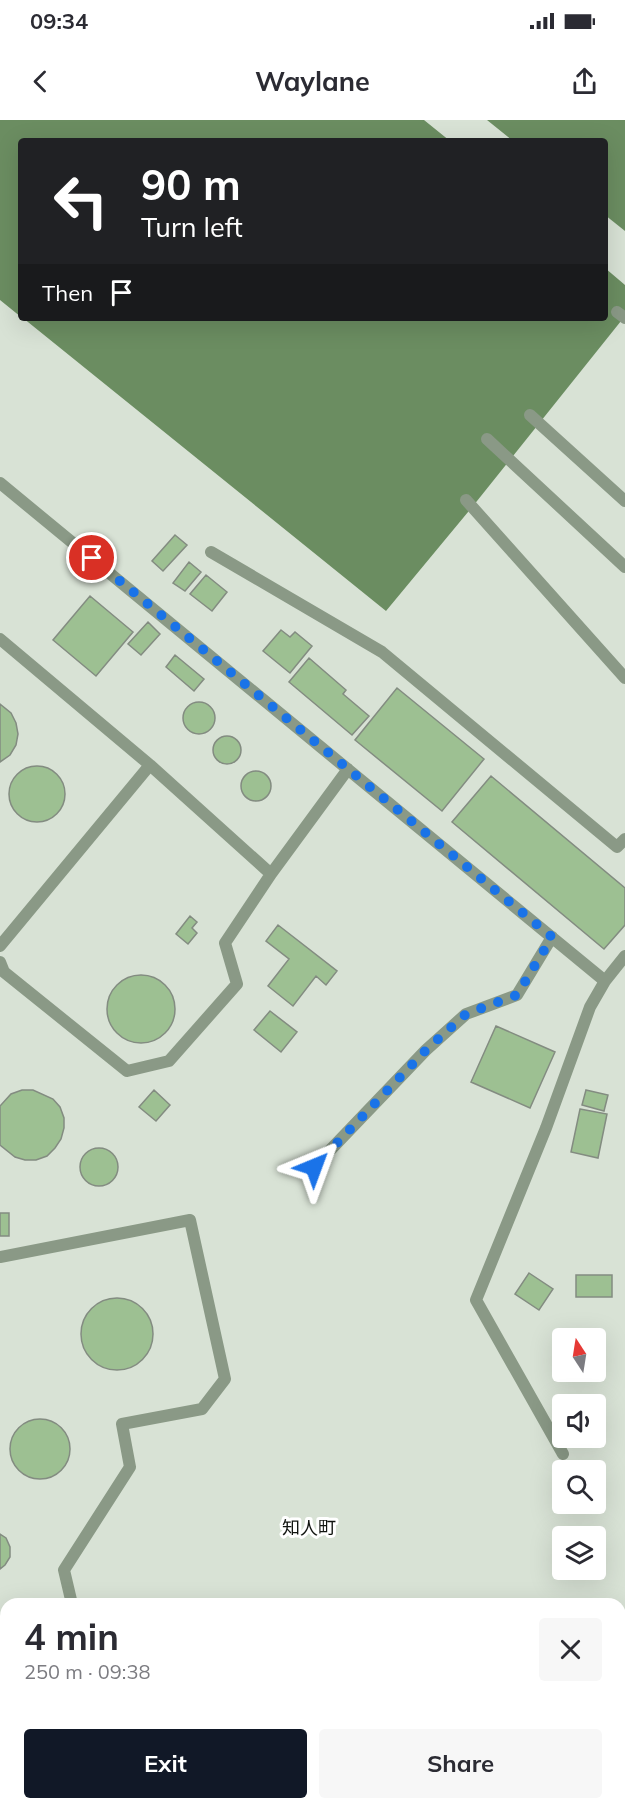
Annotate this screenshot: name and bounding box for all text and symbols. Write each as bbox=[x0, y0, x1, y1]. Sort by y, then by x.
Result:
text: 09:34 bbox=[30, 7, 88, 35]
text: Waylane bbox=[255, 64, 370, 98]
icon: back bbox=[24, 65, 57, 98]
icon: share bbox=[568, 65, 601, 98]
text: 90 m bbox=[141, 158, 241, 211]
icon: left bbox=[42, 162, 120, 240]
text: Turn left bbox=[141, 210, 243, 244]
icon: arrive bbox=[105, 276, 138, 309]
text: Then bbox=[42, 279, 93, 307]
pin bbox=[66, 532, 117, 583]
icon: arrive bbox=[75, 541, 108, 574]
position arrow bbox=[282, 1135, 346, 1199]
north arrow bbox=[552, 1328, 606, 1382]
map controls bbox=[552, 1328, 606, 1580]
button: sound bbox=[552, 1394, 606, 1448]
button: search bbox=[552, 1460, 606, 1514]
district label: 知人町 bbox=[282, 1516, 336, 1539]
button: layers bbox=[552, 1526, 606, 1580]
text: 4 min bbox=[24, 1614, 119, 1659]
button: close bbox=[539, 1618, 602, 1681]
text: 250 m · 09:38 bbox=[24, 1659, 150, 1684]
button: Exit bbox=[24, 1729, 307, 1798]
button: Share bbox=[319, 1729, 602, 1798]

